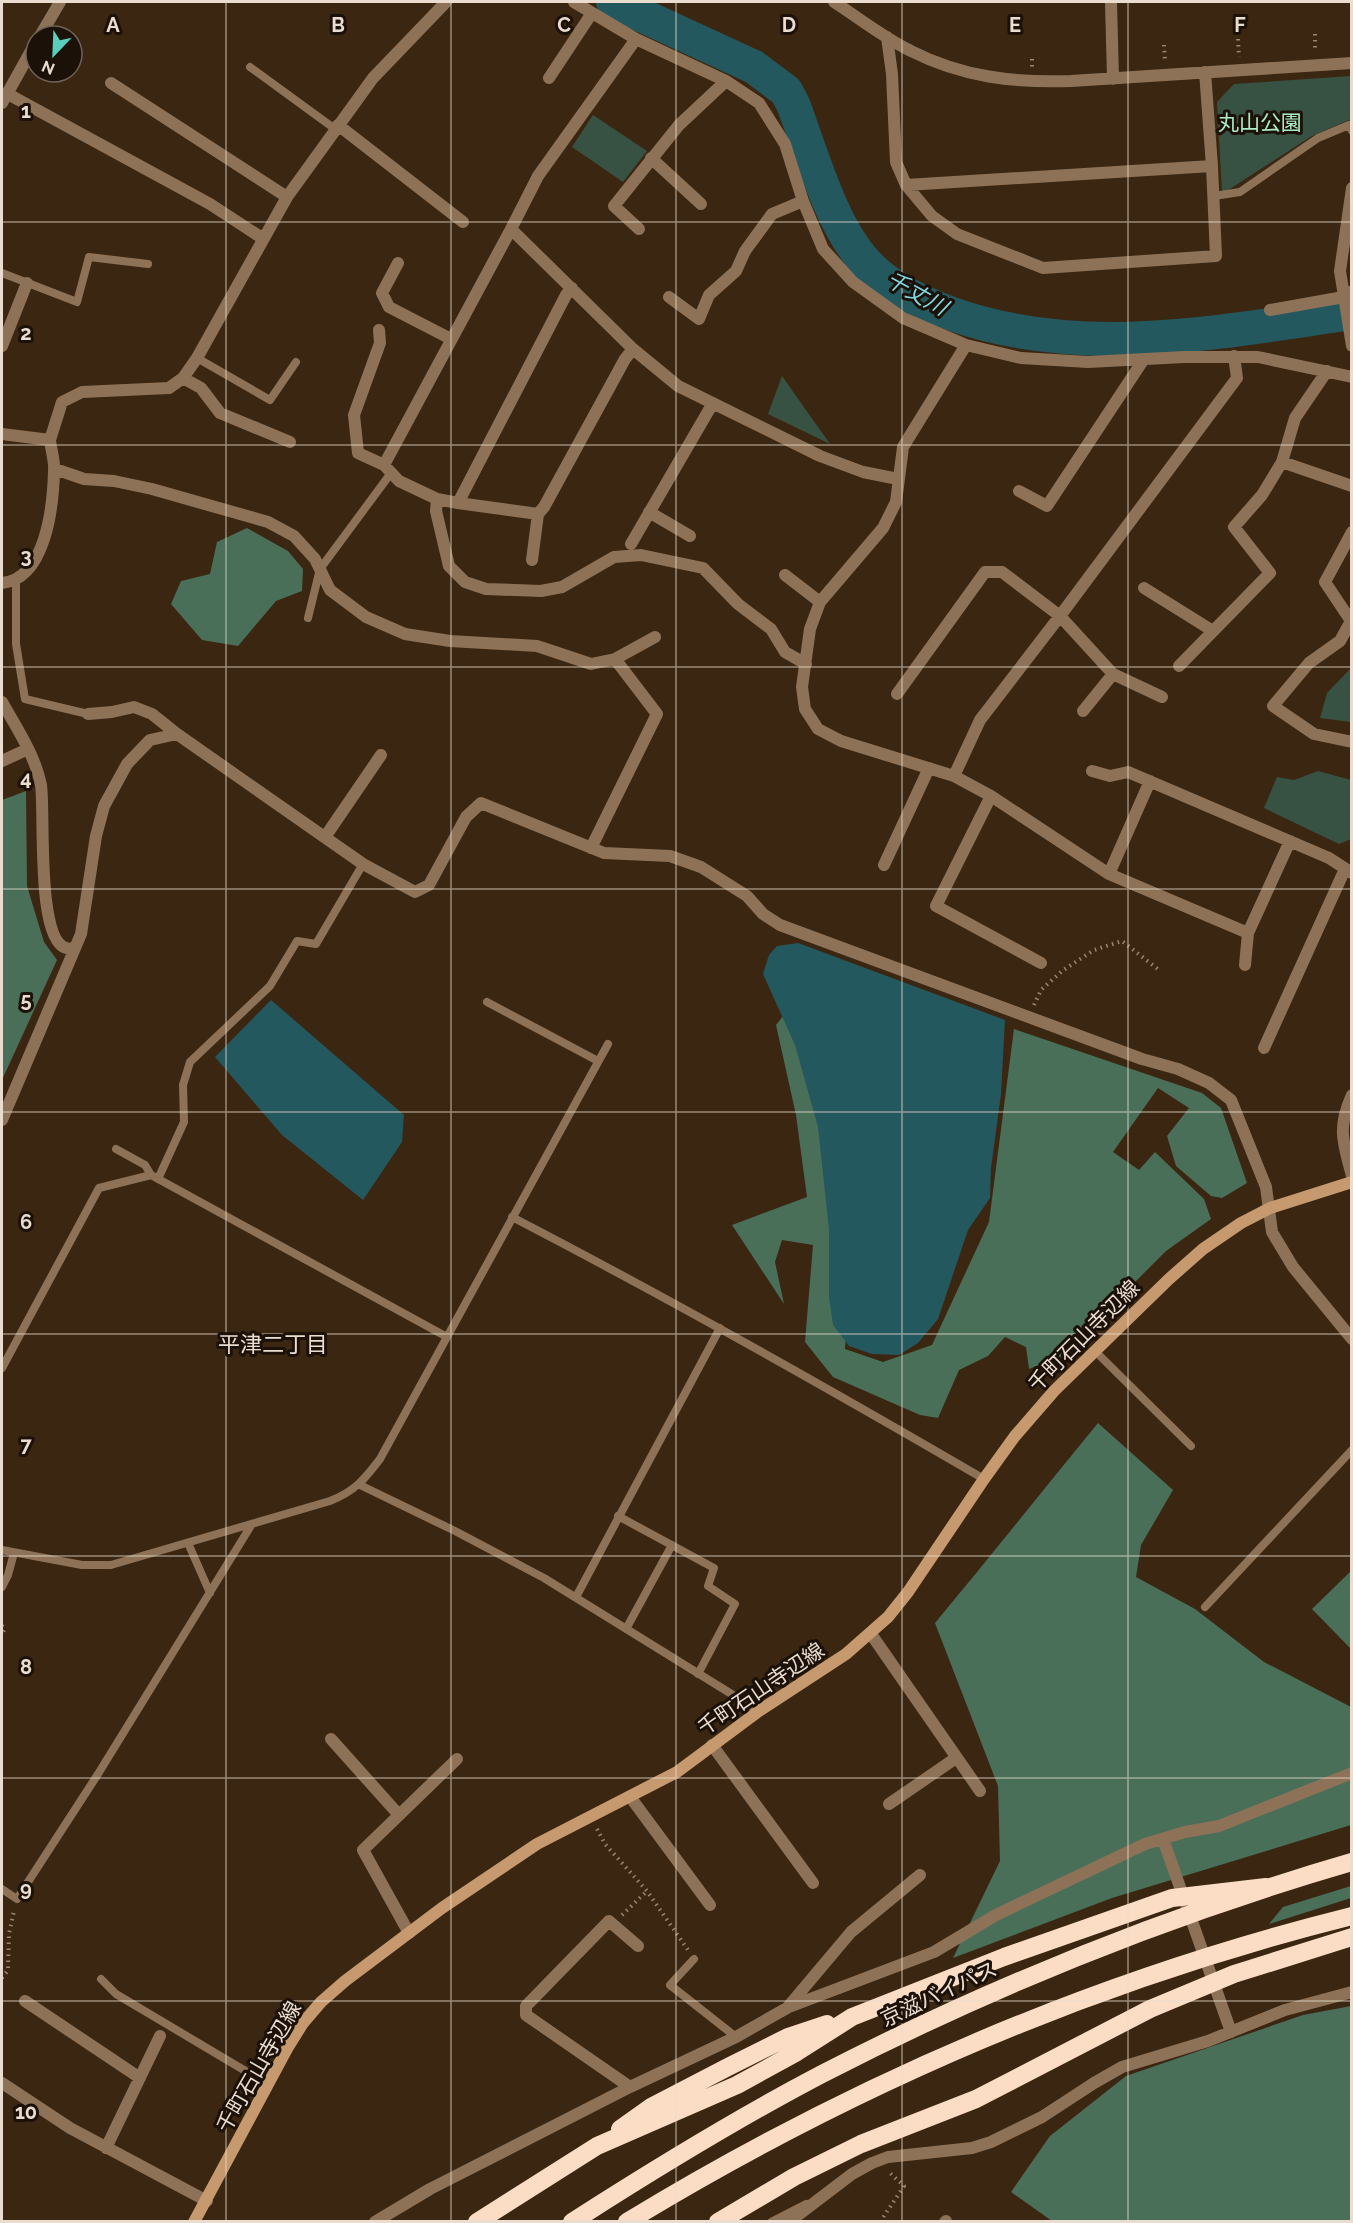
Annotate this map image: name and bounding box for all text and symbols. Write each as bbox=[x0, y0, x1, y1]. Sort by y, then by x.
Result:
text: A bbox=[106, 13, 120, 37]
text: B bbox=[331, 13, 345, 37]
text: C bbox=[557, 13, 571, 37]
text: D bbox=[782, 13, 796, 37]
text: E bbox=[1009, 13, 1021, 37]
text: F bbox=[1234, 13, 1246, 37]
north arrow bbox=[24, 24, 84, 84]
text: N bbox=[39, 56, 58, 78]
text: 1 bbox=[21, 99, 31, 123]
park label: 丸山公園 bbox=[1218, 110, 1302, 135]
water label: 千丈川 bbox=[882, 266, 954, 321]
text: 2 bbox=[20, 321, 32, 345]
text: 3 bbox=[20, 544, 32, 568]
text: 4 bbox=[20, 766, 32, 790]
text: 5 bbox=[20, 988, 32, 1012]
text: 6 bbox=[20, 1210, 32, 1234]
street label: 千町石山寺辺線 bbox=[1023, 1275, 1144, 1396]
district label: 平津二丁目 bbox=[218, 1331, 328, 1357]
text: 7 bbox=[20, 1433, 32, 1457]
street label: 千町石山寺辺線 bbox=[693, 1637, 829, 1740]
text: 8 bbox=[20, 1655, 32, 1679]
text: 9 bbox=[20, 1877, 32, 1901]
street label: 京滋バイパス bbox=[877, 1956, 1001, 2031]
street label: 千町石山寺辺線 bbox=[211, 1997, 306, 2137]
text: 10 bbox=[15, 2100, 37, 2124]

